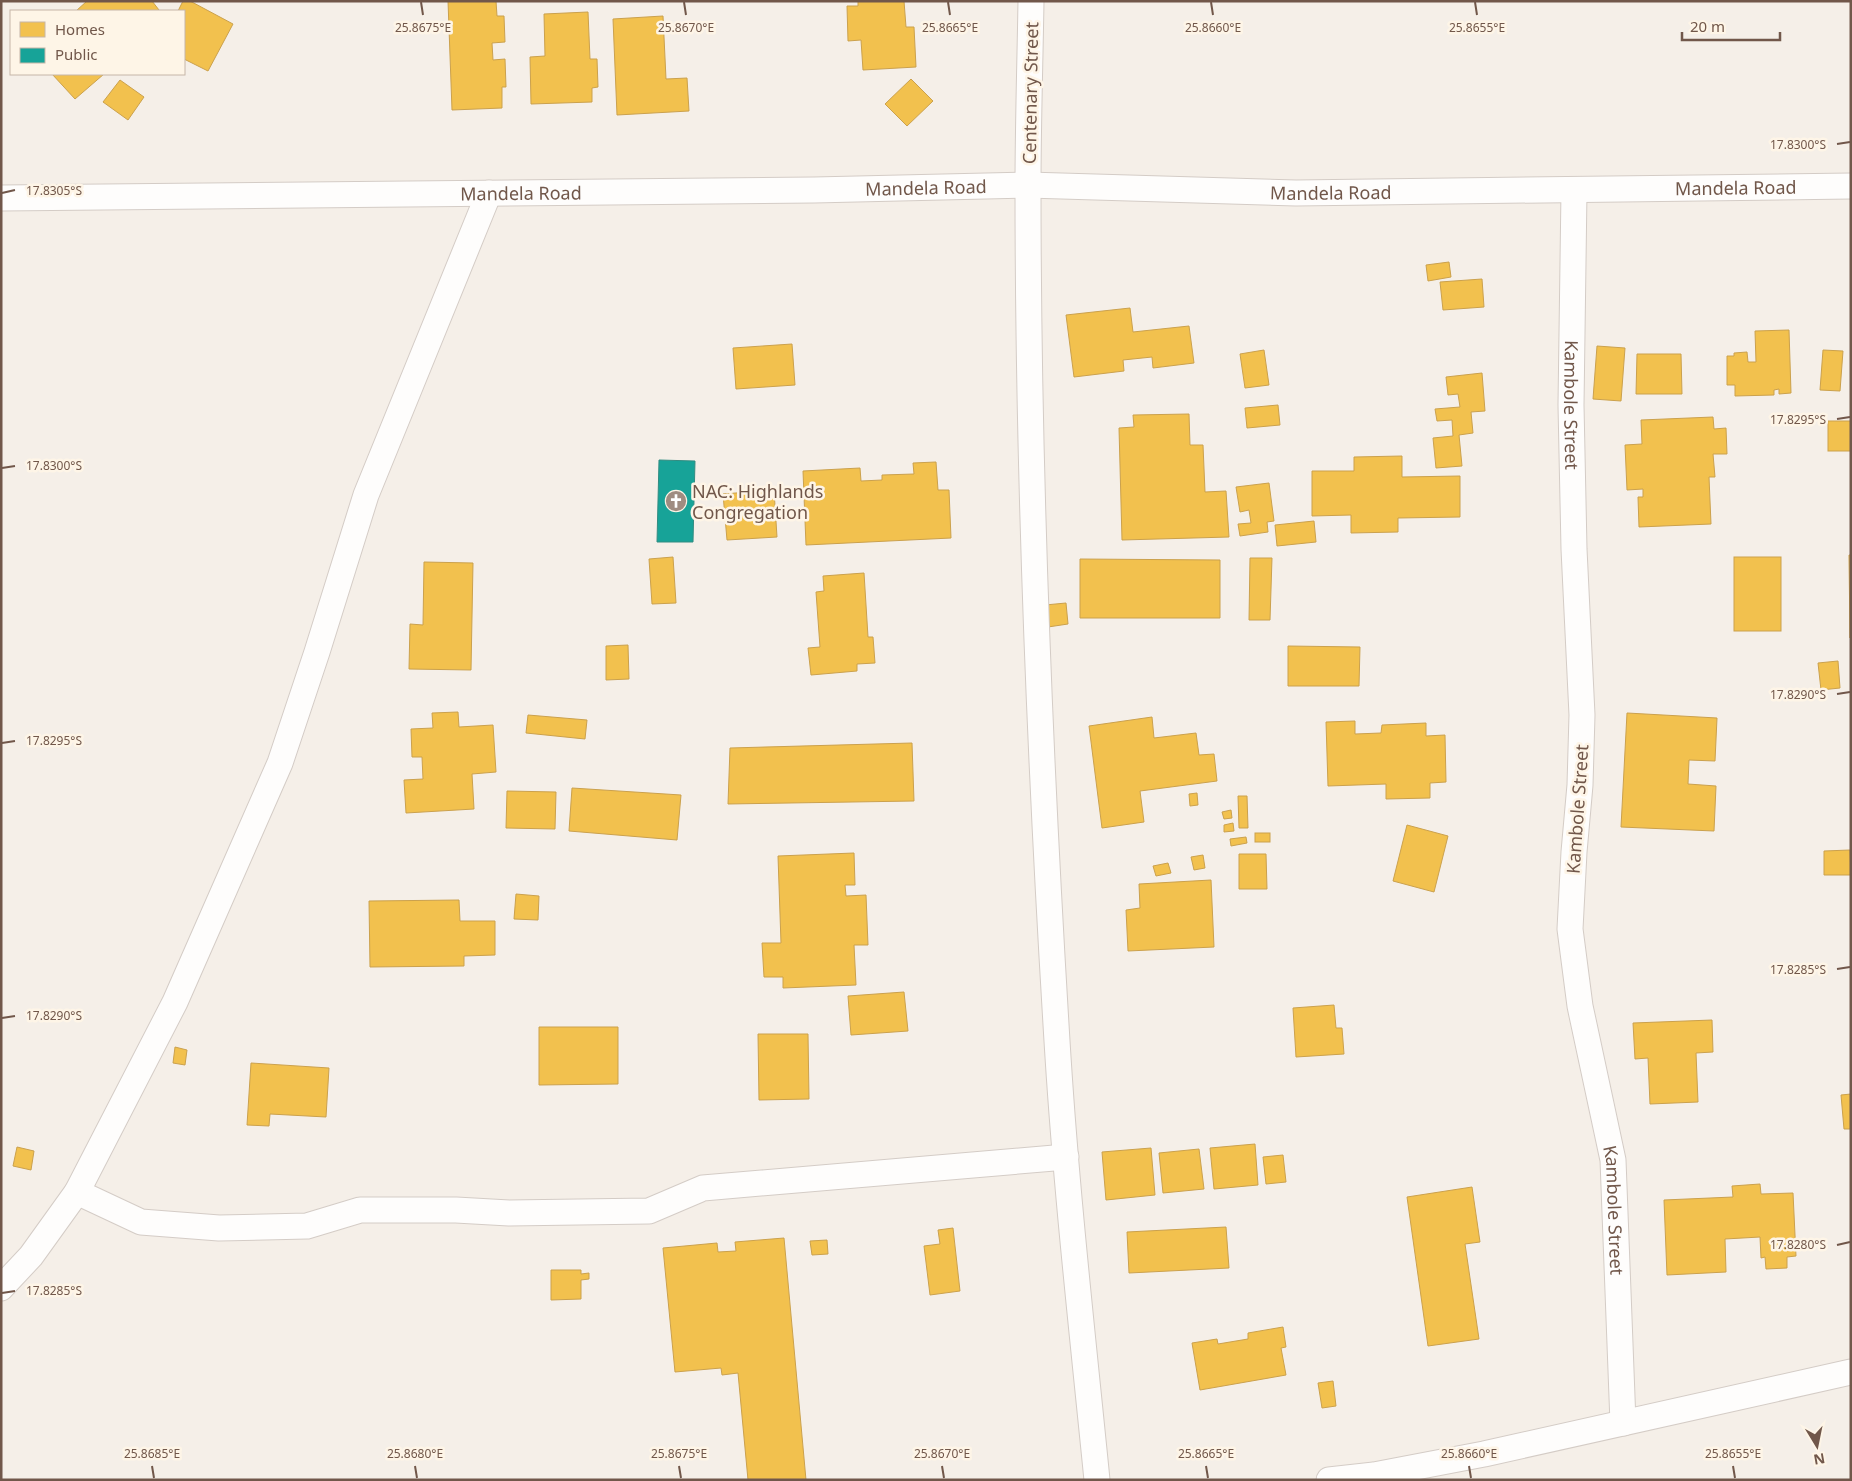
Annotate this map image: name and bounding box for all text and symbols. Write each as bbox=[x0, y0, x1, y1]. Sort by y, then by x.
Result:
legend bbox=[10, 10, 185, 75]
scale bar bbox=[1682, 10, 1780, 42]
text: 20 m bbox=[1690, 16, 1725, 36]
text: Homes bbox=[55, 19, 105, 39]
text: 25.8675°E bbox=[395, 19, 451, 36]
text: 25.8670°E bbox=[658, 19, 714, 36]
text: 25.8665°E bbox=[922, 19, 978, 36]
text: 25.8660°E bbox=[1185, 19, 1241, 36]
text: 25.8655°E bbox=[1449, 19, 1505, 36]
street label: Centenary Street bbox=[1017, 21, 1043, 164]
text: Public bbox=[55, 44, 98, 64]
text: 17.8300°S bbox=[1770, 136, 1826, 153]
street label: Mandela Road bbox=[865, 174, 987, 201]
street label: Mandela Road bbox=[1675, 175, 1797, 200]
street label: Mandela Road bbox=[460, 180, 582, 205]
street label: Mandela Road bbox=[1270, 180, 1392, 205]
text: 17.8305°S bbox=[26, 182, 82, 199]
street label: Kambole Street bbox=[1559, 340, 1584, 471]
text: 17.8295°S bbox=[1770, 411, 1826, 428]
text: 17.8300°S bbox=[26, 457, 82, 474]
place label: NAC: Highlands Congregation bbox=[692, 479, 823, 524]
church icon: NAC: Highlands Congregation bbox=[664, 489, 688, 513]
text: 17.8290°S bbox=[1770, 686, 1826, 703]
text: 17.8295°S bbox=[26, 732, 82, 749]
street label: Kambole Street bbox=[1561, 743, 1594, 875]
text: 17.8285°S bbox=[1770, 961, 1826, 978]
text: 17.8290°S bbox=[26, 1007, 82, 1024]
street label: Kambole Street bbox=[1598, 1143, 1629, 1276]
text: 17.8280°S bbox=[1770, 1236, 1826, 1253]
text: 17.8285°S bbox=[26, 1282, 82, 1299]
north arrow bbox=[1792, 1421, 1842, 1471]
text: 25.8685°E bbox=[124, 1445, 180, 1462]
text: 25.8680°E bbox=[387, 1445, 443, 1462]
text: 25.8675°E bbox=[651, 1445, 707, 1462]
text: 25.8670°E bbox=[914, 1445, 970, 1462]
text: 25.8665°E bbox=[1178, 1445, 1234, 1462]
text: 25.8660°E bbox=[1441, 1445, 1497, 1462]
text: 25.8655°E bbox=[1705, 1445, 1761, 1462]
text: N bbox=[1812, 1449, 1827, 1470]

